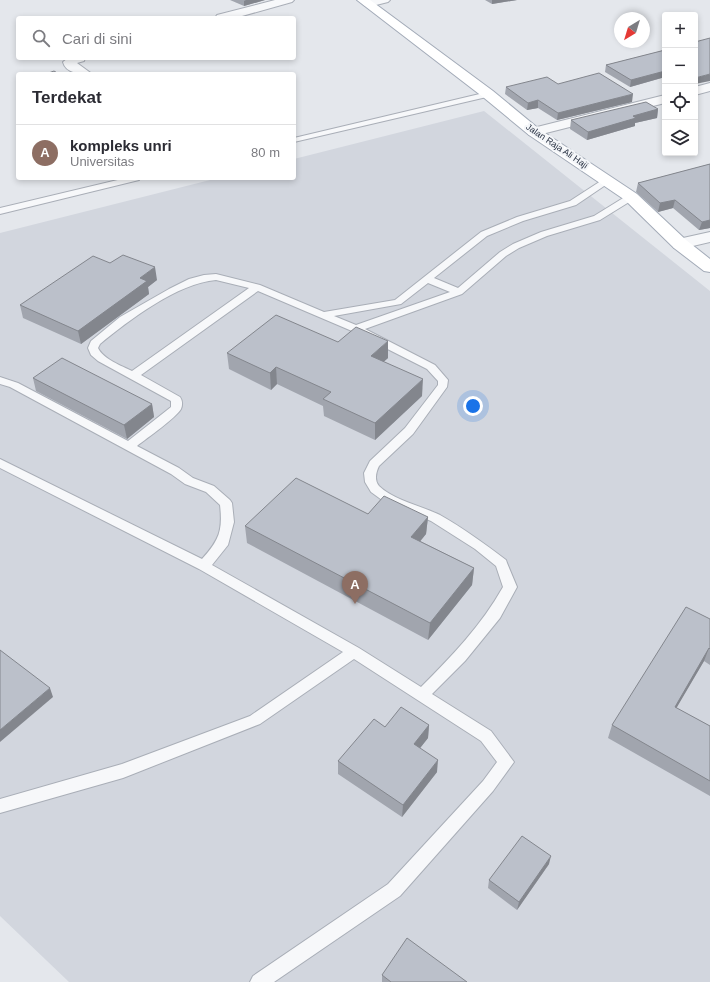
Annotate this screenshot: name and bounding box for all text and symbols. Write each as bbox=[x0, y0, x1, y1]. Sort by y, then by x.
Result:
north arrow bbox=[614, 12, 650, 48]
map controls bbox=[662, 12, 698, 156]
button: + bbox=[662, 12, 698, 48]
search box bbox=[16, 16, 296, 60]
icon: search bbox=[30, 27, 52, 49]
text: Cari di sini bbox=[62, 30, 132, 47]
button: − bbox=[662, 48, 698, 84]
button: locate bbox=[662, 84, 698, 120]
text: Terdekat bbox=[32, 88, 102, 107]
button: layers bbox=[662, 120, 698, 156]
street label: Jalan Raja Ali Haji bbox=[524, 122, 590, 170]
text: kompleks unri bbox=[70, 137, 172, 154]
text: A bbox=[40, 145, 50, 160]
text: 80 m bbox=[251, 145, 280, 160]
text: Universitas bbox=[70, 154, 134, 169]
your location bbox=[463, 396, 483, 416]
pin: A bbox=[342, 571, 368, 604]

